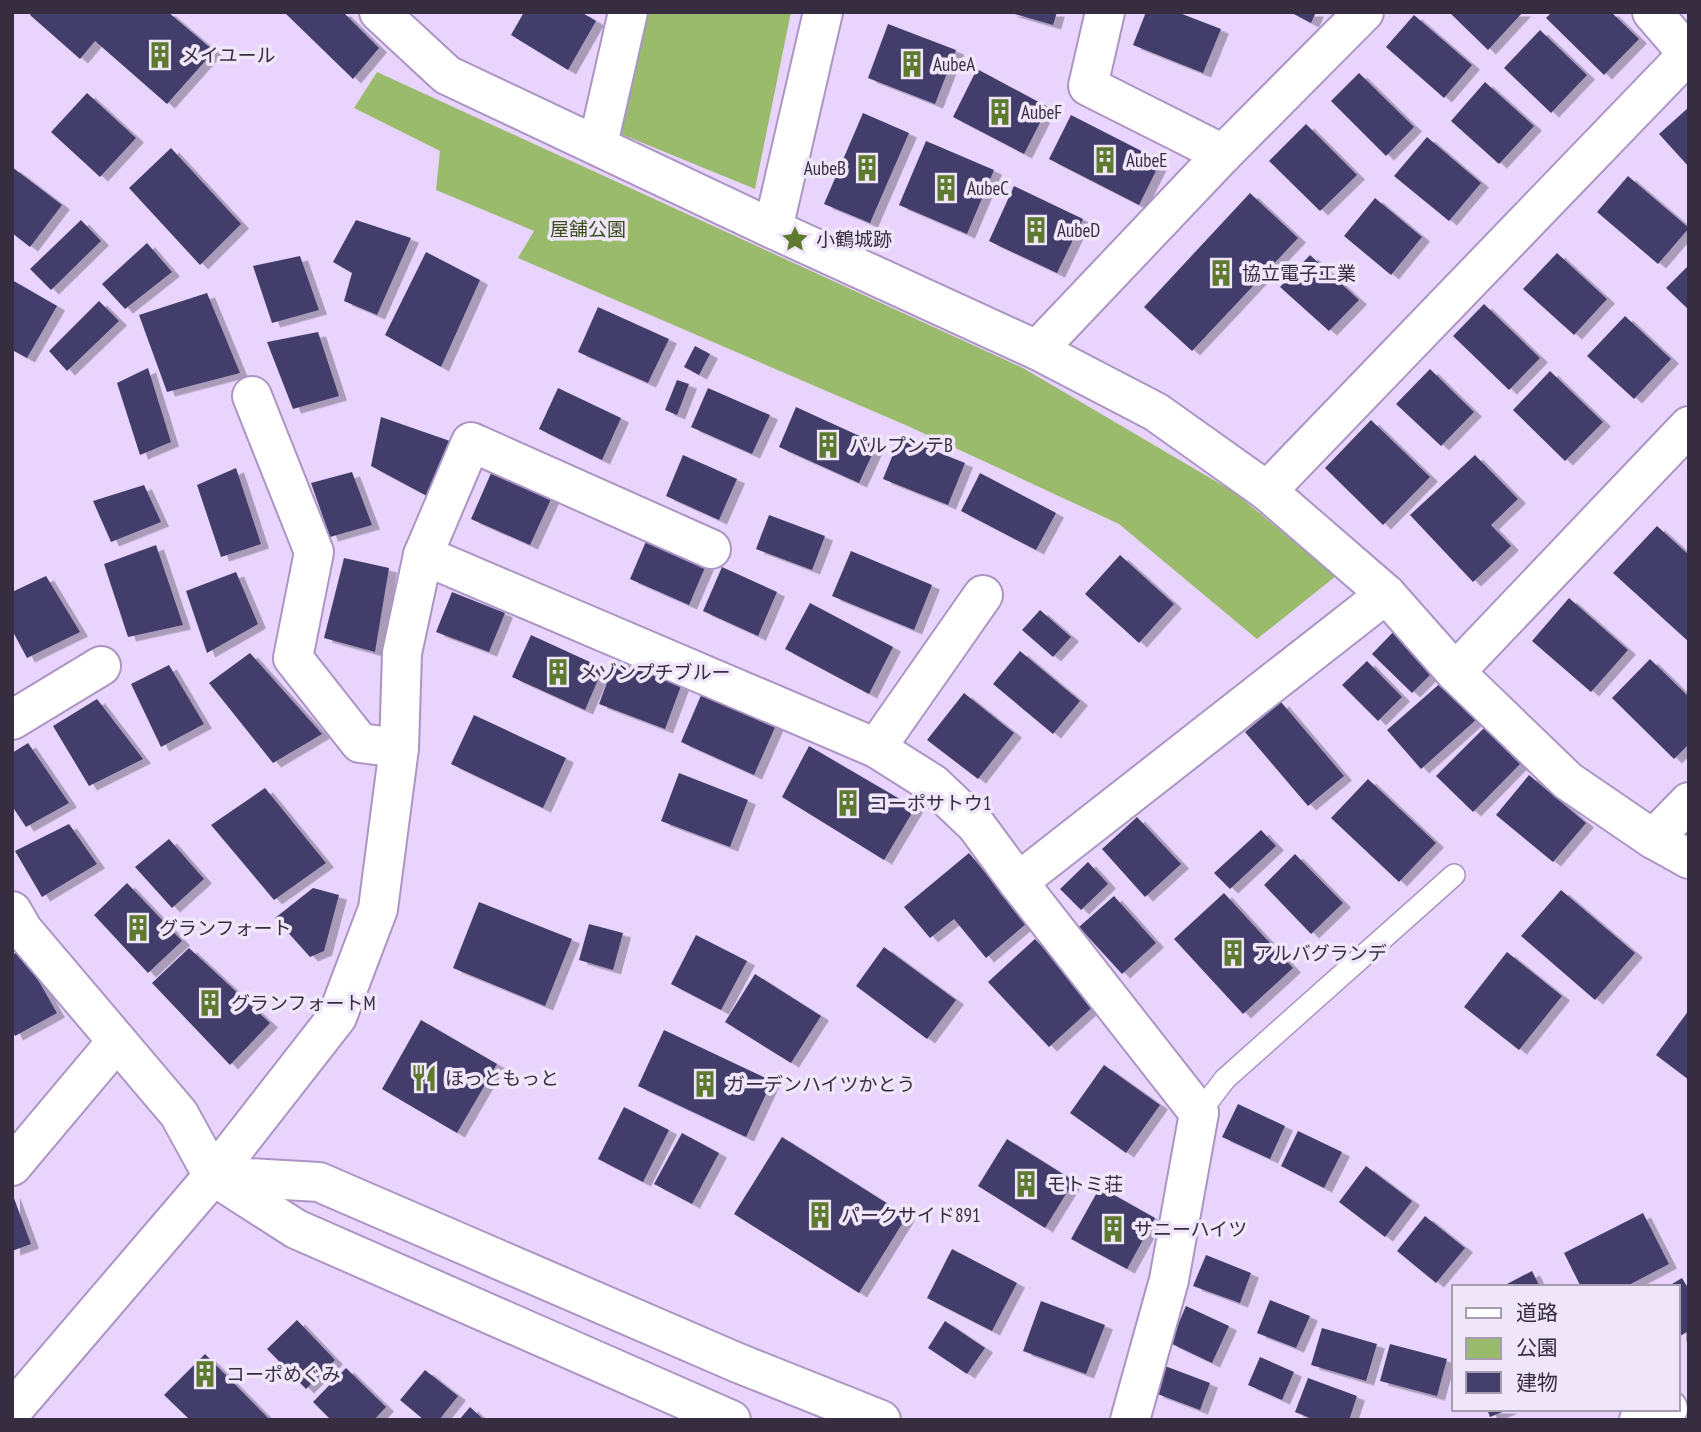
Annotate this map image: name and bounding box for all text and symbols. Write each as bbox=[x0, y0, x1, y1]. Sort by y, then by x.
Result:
building icon: メイユール bbox=[145, 40, 175, 70]
place label: メイユール bbox=[181, 43, 276, 67]
building icon: AubeA bbox=[897, 49, 927, 79]
place label: AubeA bbox=[933, 52, 975, 76]
building icon: AubeF bbox=[985, 97, 1015, 127]
place label: AubeF bbox=[1021, 100, 1062, 124]
building icon: AubeE bbox=[1090, 145, 1120, 175]
place label: AubeE bbox=[1126, 148, 1167, 172]
building icon: AubeB bbox=[852, 153, 882, 183]
place label: AubeB bbox=[804, 156, 846, 180]
building icon: AubeC bbox=[931, 173, 961, 203]
place label: AubeC bbox=[967, 176, 1009, 200]
building icon: AubeD bbox=[1021, 215, 1051, 245]
park label: 屋舗公園 bbox=[550, 217, 626, 241]
place label: AubeD bbox=[1057, 218, 1100, 242]
place icon: 小鶴城跡 bbox=[780, 224, 810, 254]
place label: 小鶴城跡 bbox=[816, 227, 892, 251]
building icon: 協立電子工業 bbox=[1206, 258, 1236, 288]
place label: 協立電子工業 bbox=[1242, 261, 1356, 285]
building icon: パルプンテB bbox=[813, 430, 843, 460]
place label: パルプンテB bbox=[849, 433, 953, 457]
building icon: メゾンプチブルー bbox=[543, 657, 573, 687]
place label: メゾンプチブルー bbox=[579, 660, 730, 684]
building icon: コーポサトウ1 bbox=[833, 788, 863, 818]
place label: コーポサトウ1 bbox=[869, 791, 992, 815]
building icon: グランフォート bbox=[123, 913, 153, 943]
place label: グランフォート bbox=[159, 916, 291, 940]
building icon: アルバグランデ bbox=[1218, 938, 1248, 968]
place label: アルバグランデ bbox=[1254, 941, 1387, 965]
building icon: グランフォートM bbox=[195, 988, 225, 1018]
place label: グランフォートM bbox=[231, 991, 376, 1015]
restaurant icon: ほっともっと bbox=[409, 1063, 439, 1093]
place label: ほっともっと bbox=[445, 1066, 559, 1090]
building icon: ガーデンハイツかとう bbox=[690, 1069, 720, 1099]
place label: ガーデンハイツかとう bbox=[726, 1072, 916, 1096]
building icon: モトミ荘 bbox=[1011, 1169, 1041, 1199]
place label: モトミ荘 bbox=[1047, 1172, 1123, 1196]
building icon: パークサイド891 bbox=[805, 1200, 835, 1230]
place label: パークサイド891 bbox=[841, 1203, 981, 1227]
building icon: サニーハイツ bbox=[1098, 1214, 1128, 1244]
place label: サニーハイツ bbox=[1134, 1217, 1247, 1241]
legend bbox=[1452, 1285, 1680, 1411]
text: 道路 bbox=[1516, 1299, 1558, 1326]
text: 公園 bbox=[1516, 1334, 1558, 1361]
building icon: コーポめぐみ bbox=[190, 1359, 220, 1389]
place label: コーポめぐみ bbox=[226, 1362, 341, 1386]
text: 建物 bbox=[1516, 1369, 1558, 1396]

